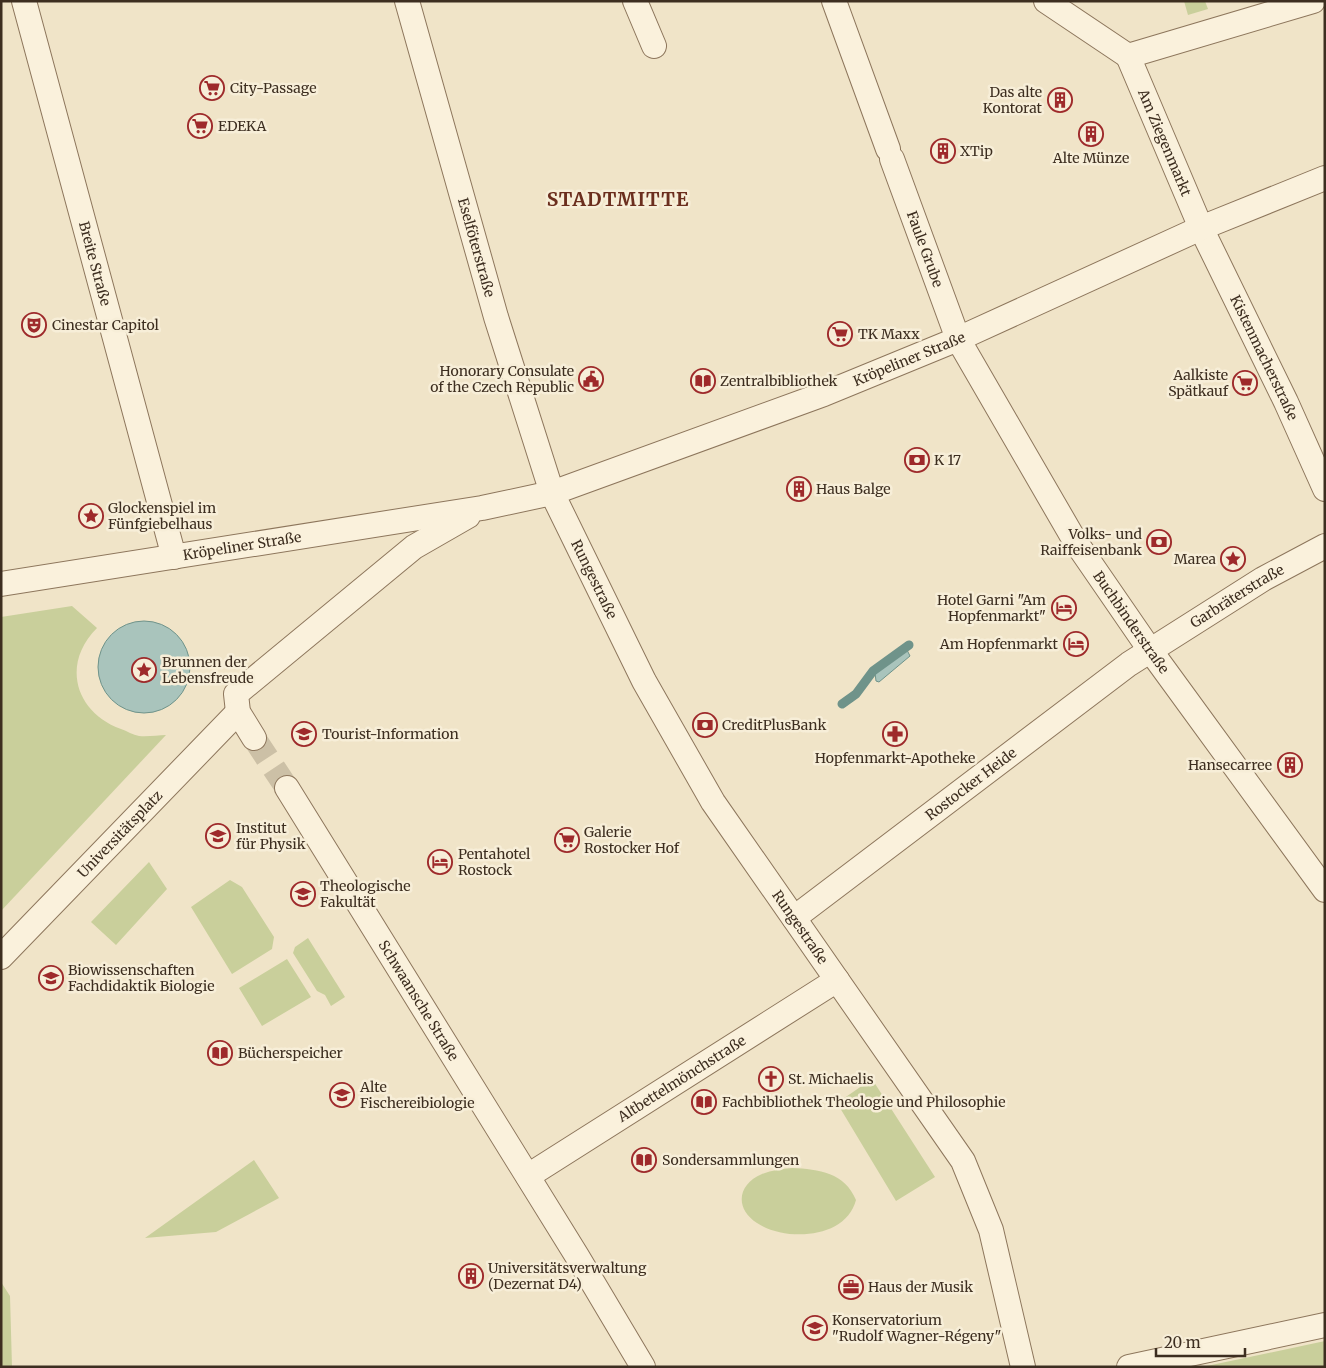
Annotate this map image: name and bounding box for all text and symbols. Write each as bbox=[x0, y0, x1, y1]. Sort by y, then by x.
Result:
supermarket icon: City-Passage bbox=[199, 75, 225, 101]
place label: City-Passage bbox=[230, 79, 316, 97]
place label: Das alte Kontorat bbox=[983, 83, 1043, 117]
street label: Am Ziegenmarkt bbox=[1134, 85, 1196, 199]
building icon: Das alte Kontorat bbox=[1047, 87, 1073, 113]
supermarket icon: EDEKA bbox=[187, 113, 213, 139]
place label: EDEKA bbox=[218, 117, 267, 135]
building icon: Alte Münze bbox=[1078, 121, 1104, 147]
building icon: XTip bbox=[930, 138, 956, 164]
place label: XTip bbox=[960, 142, 993, 160]
place label: Alte Münze bbox=[1052, 149, 1129, 167]
district label: STADTMITTE bbox=[547, 187, 689, 211]
street label: Eselföterstraße bbox=[454, 196, 499, 299]
street label: Faule Grube bbox=[903, 209, 947, 290]
street label: Breite Straße bbox=[75, 219, 115, 308]
street label: Kistenmacherstraße bbox=[1226, 292, 1302, 423]
theatre icon: Cinestar Capitol bbox=[21, 312, 47, 338]
place label: Cinestar Capitol bbox=[52, 316, 159, 334]
supermarket icon: TK Maxx bbox=[827, 321, 853, 347]
place label: TK Maxx bbox=[858, 325, 920, 343]
street label: Kröpeliner Straße bbox=[850, 328, 968, 390]
place label: Honorary Consulate of the Czech Republic bbox=[430, 362, 574, 396]
public building icon: Honorary Consulate of the Czech Republic bbox=[578, 366, 604, 392]
place label: Aalkiste Spätkauf bbox=[1168, 366, 1229, 400]
library icon: Zentralbibliothek bbox=[690, 368, 716, 394]
supermarket icon: Aalkiste Spätkauf bbox=[1232, 370, 1258, 396]
place label: Zentralbibliothek bbox=[720, 372, 838, 390]
bank icon: K 17 bbox=[904, 447, 930, 473]
place label: K 17 bbox=[934, 451, 961, 469]
building icon: Haus Balge bbox=[786, 476, 812, 502]
place label: Haus Balge bbox=[816, 480, 891, 498]
place label: Glockenspiel im Fünfgiebelhaus bbox=[108, 499, 216, 533]
place icon: Glockenspiel im Fünfgiebelhaus bbox=[78, 503, 104, 529]
place label: Volks- und Raiffeisenbank bbox=[1040, 525, 1143, 559]
street label: Kröpeliner Straße bbox=[182, 528, 302, 564]
bank icon: Volks- und Raiffeisenbank bbox=[1146, 529, 1172, 555]
street label: Rungestraße bbox=[567, 537, 621, 622]
place icon: Marea bbox=[1220, 546, 1246, 572]
place label: Marea bbox=[1174, 550, 1216, 568]
street label: Garbräterstraße bbox=[1187, 561, 1287, 632]
street label: Buchbinderstraße bbox=[1089, 567, 1173, 677]
place label: Hotel Garni "Am Hopfenmarkt" bbox=[937, 591, 1046, 625]
hotel icon: Hotel Garni "Am Hopfenmarkt" bbox=[1051, 595, 1077, 621]
hotel icon: Am Hopfenmarkt bbox=[1063, 631, 1089, 657]
place label: Am Hopfenmarkt bbox=[939, 635, 1059, 653]
place label: Brunnen der Lebensfreude bbox=[162, 653, 254, 687]
place icon: Brunnen der Lebensfreude bbox=[131, 657, 157, 683]
bank icon: CreditPlusBank bbox=[692, 712, 718, 738]
place label: CreditPlusBank bbox=[722, 716, 826, 734]
school or university icon: Tourist-Information bbox=[291, 721, 317, 747]
pharmacy icon: Hopfenmarkt-Apotheke bbox=[882, 721, 908, 747]
place label: Tourist-Information bbox=[322, 725, 459, 743]
street label: Rostocker Heide bbox=[922, 744, 1020, 824]
place label: Hopfenmarkt-Apotheke bbox=[815, 749, 975, 767]
building icon: Hansecarree bbox=[1277, 752, 1303, 778]
place label: Hansecarree bbox=[1188, 756, 1272, 774]
street label: Universitätsplatz bbox=[74, 786, 166, 882]
place label: Institut für Physik bbox=[236, 819, 306, 853]
school or university icon: Institut für Physik bbox=[205, 823, 231, 849]
place label: Galerie Rostocker Hof bbox=[584, 823, 680, 857]
supermarket icon: Galerie Rostocker Hof bbox=[554, 827, 580, 853]
place label: Pentahotel Rostock bbox=[458, 845, 531, 879]
hotel icon: Pentahotel Rostock bbox=[427, 849, 453, 875]
place label: Theologische Fakultät bbox=[320, 877, 411, 911]
school or university icon: Theologische Fakultät bbox=[290, 881, 316, 907]
street label: Rungestraße bbox=[768, 887, 832, 967]
street label: Schwaansche Straße bbox=[375, 937, 463, 1064]
place label: Biowissenschaften Fachdidaktik Biologie bbox=[68, 961, 215, 995]
school or university icon: Biowissenschaften Fachdidaktik Biologie bbox=[38, 965, 64, 991]
street label: Altbettelmönchstraße bbox=[613, 1031, 749, 1126]
library icon: Bücherspeicher bbox=[207, 1040, 233, 1066]
place label: Bücherspeicher bbox=[238, 1044, 343, 1062]
church icon: St. Michaelis bbox=[758, 1066, 784, 1092]
place label: St. Michaelis bbox=[788, 1070, 874, 1088]
place label: Alte Fischereibiologie bbox=[359, 1078, 475, 1112]
school or university icon: Alte Fischereibiologie bbox=[329, 1082, 355, 1108]
library icon: Fachbibliothek Theologie und Philosophie bbox=[691, 1089, 717, 1115]
place label: Fachbibliothek Theologie und Philosophie bbox=[722, 1093, 1006, 1111]
library icon: Sondersammlungen bbox=[631, 1147, 657, 1173]
place label: Sondersammlungen bbox=[662, 1151, 799, 1169]
place label: Universitätsverwaltung (Dezernat D4) bbox=[488, 1259, 647, 1293]
building icon: Universitätsverwaltung (Dezernat D4) bbox=[458, 1263, 484, 1289]
office icon: Haus der Musik bbox=[838, 1274, 864, 1300]
place label: Haus der Musik bbox=[868, 1278, 973, 1296]
place label: Konservatorium "Rudolf Wagner-Régeny" bbox=[832, 1311, 1001, 1345]
school or university icon: Konservatorium "Rudolf Wagner-Régeny" bbox=[802, 1315, 828, 1341]
scale bar bbox=[1156, 1326, 1245, 1358]
text: 20 m bbox=[1164, 1333, 1201, 1352]

